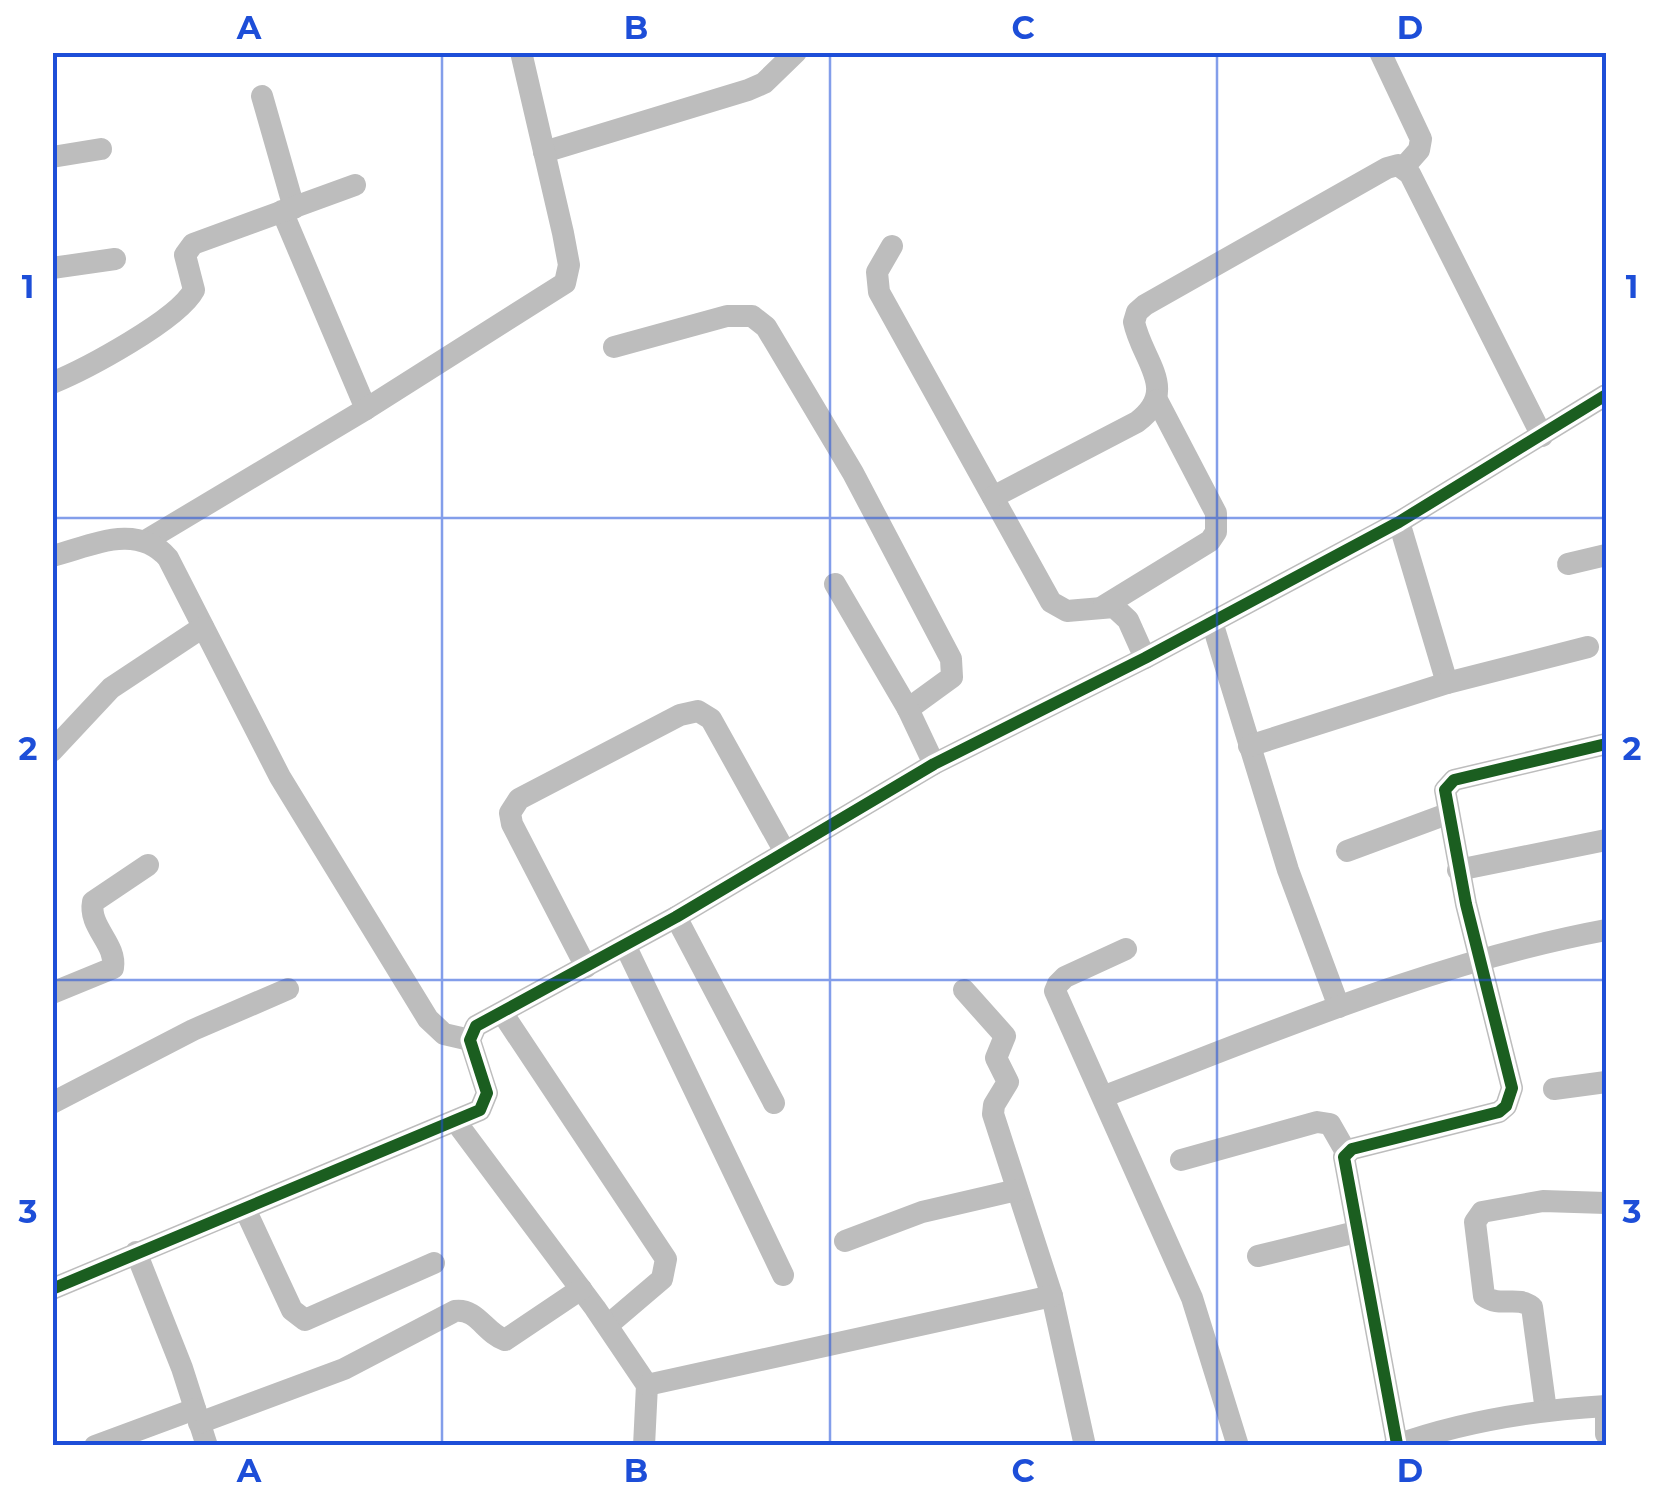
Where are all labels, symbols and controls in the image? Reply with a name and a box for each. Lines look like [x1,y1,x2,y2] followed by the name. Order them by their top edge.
[236,8,262,47] text: A
[624,8,648,47] text: B
[1011,8,1035,47] text: C
[1397,8,1423,47] text: D
[22,267,34,306] text: 1
[1626,267,1638,306] text: 1
[19,729,37,768] text: 2
[1623,729,1641,768] text: 2
[18,1192,37,1231] text: 3
[1622,1192,1641,1231] text: 3
[236,1451,262,1490] text: A
[624,1451,648,1490] text: B
[1011,1451,1035,1490] text: C
[1397,1451,1423,1490] text: D

